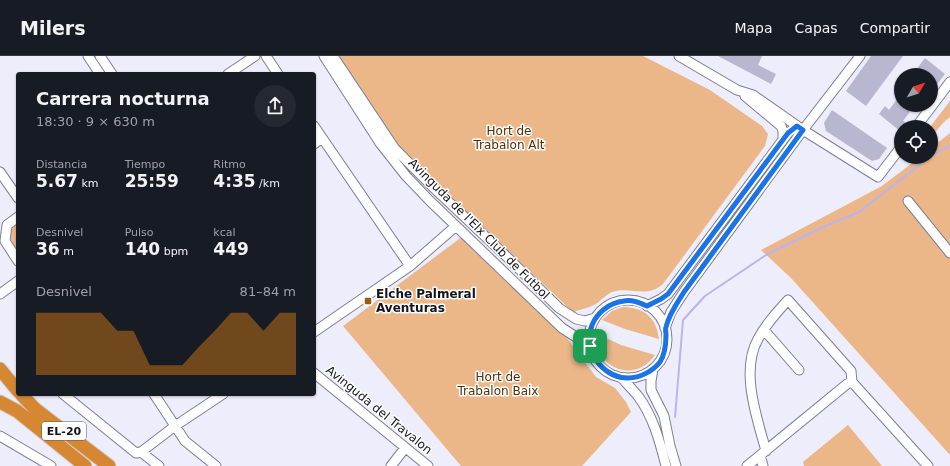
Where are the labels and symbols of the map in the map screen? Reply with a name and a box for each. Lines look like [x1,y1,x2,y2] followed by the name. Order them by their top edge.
[894,68,938,112] north arrow
[472,124,545,152] park label: Hort de Trabalon Alt
[406,156,552,302] street label: Avinguda de l'Elx Club de Futbol
[376,287,476,315] place label: Elche Palmeral Aventuras
[363,296,373,306] marker: Elche Palmeral Aventuras
[573,329,607,363] pin
[323,363,435,457] street label: Avinguda del Travalon
[457,370,538,398] park label: Hort de Trabalon Baix
[42,422,86,440] road number: EL-20

